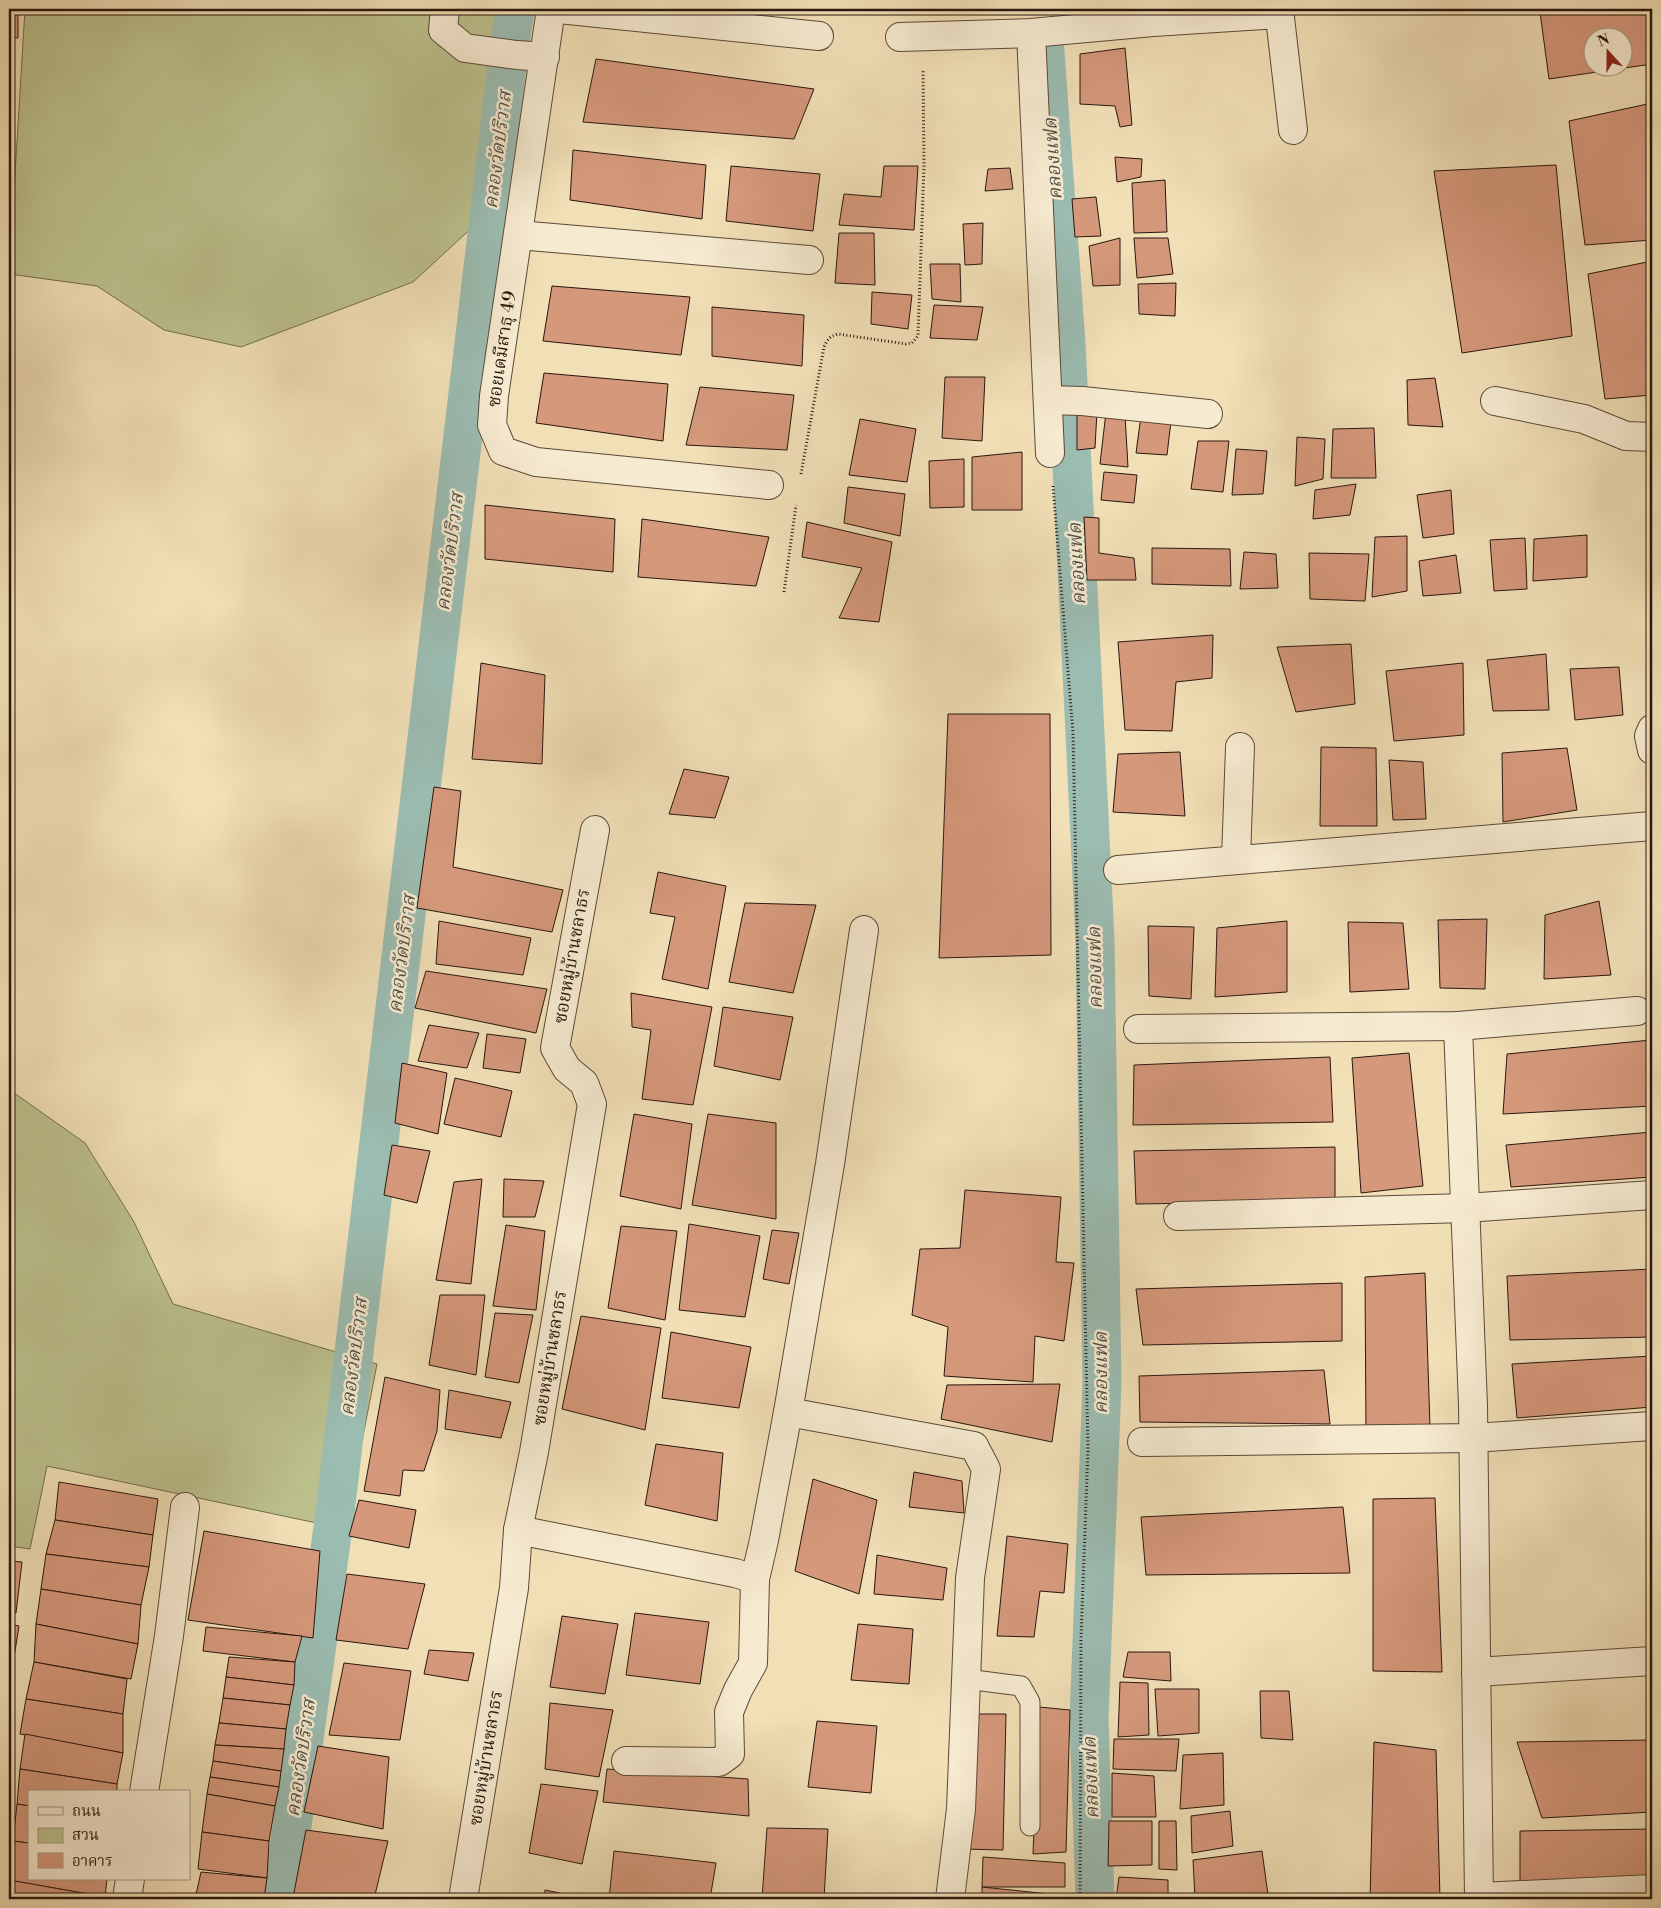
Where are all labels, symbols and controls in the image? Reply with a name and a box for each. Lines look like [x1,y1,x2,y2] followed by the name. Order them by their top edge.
[1584,28,1634,78] north arrow
[1595,30,1612,51] text: N
[479,88,517,210] water label: คลองวัดปริวาส
[1038,116,1068,201] water label: คลองแฟด
[482,289,522,409] street label: ซอยเดมีสาธุ 49
[431,490,469,612] water label: คลองวัดปริวาส
[1063,521,1091,606] water label: คลองแฟด
[549,887,595,1025] street label: ซอยหมู่บ้านชลาธร
[383,892,421,1014] water label: คลองวัดปริวาส
[1082,926,1108,1009] water label: คลองแฟด
[528,1289,572,1427] street label: ซอยหมู่บ้านชลาธร
[335,1295,373,1417] water label: คลองวัดปริวาส
[1089,1331,1113,1414] water label: คลองแฟด
[464,1689,508,1827] street label: ซอยหมู่บ้านชลาธร
[281,1695,321,1818] water label: คลองวัดปริวาส
[1078,1736,1104,1820] water label: คลองแฟด
[28,1790,190,1880] legend
[72,1802,101,1821] text: ถนน
[72,1826,99,1845] text: สวน
[72,1852,112,1871] text: อาคาร

